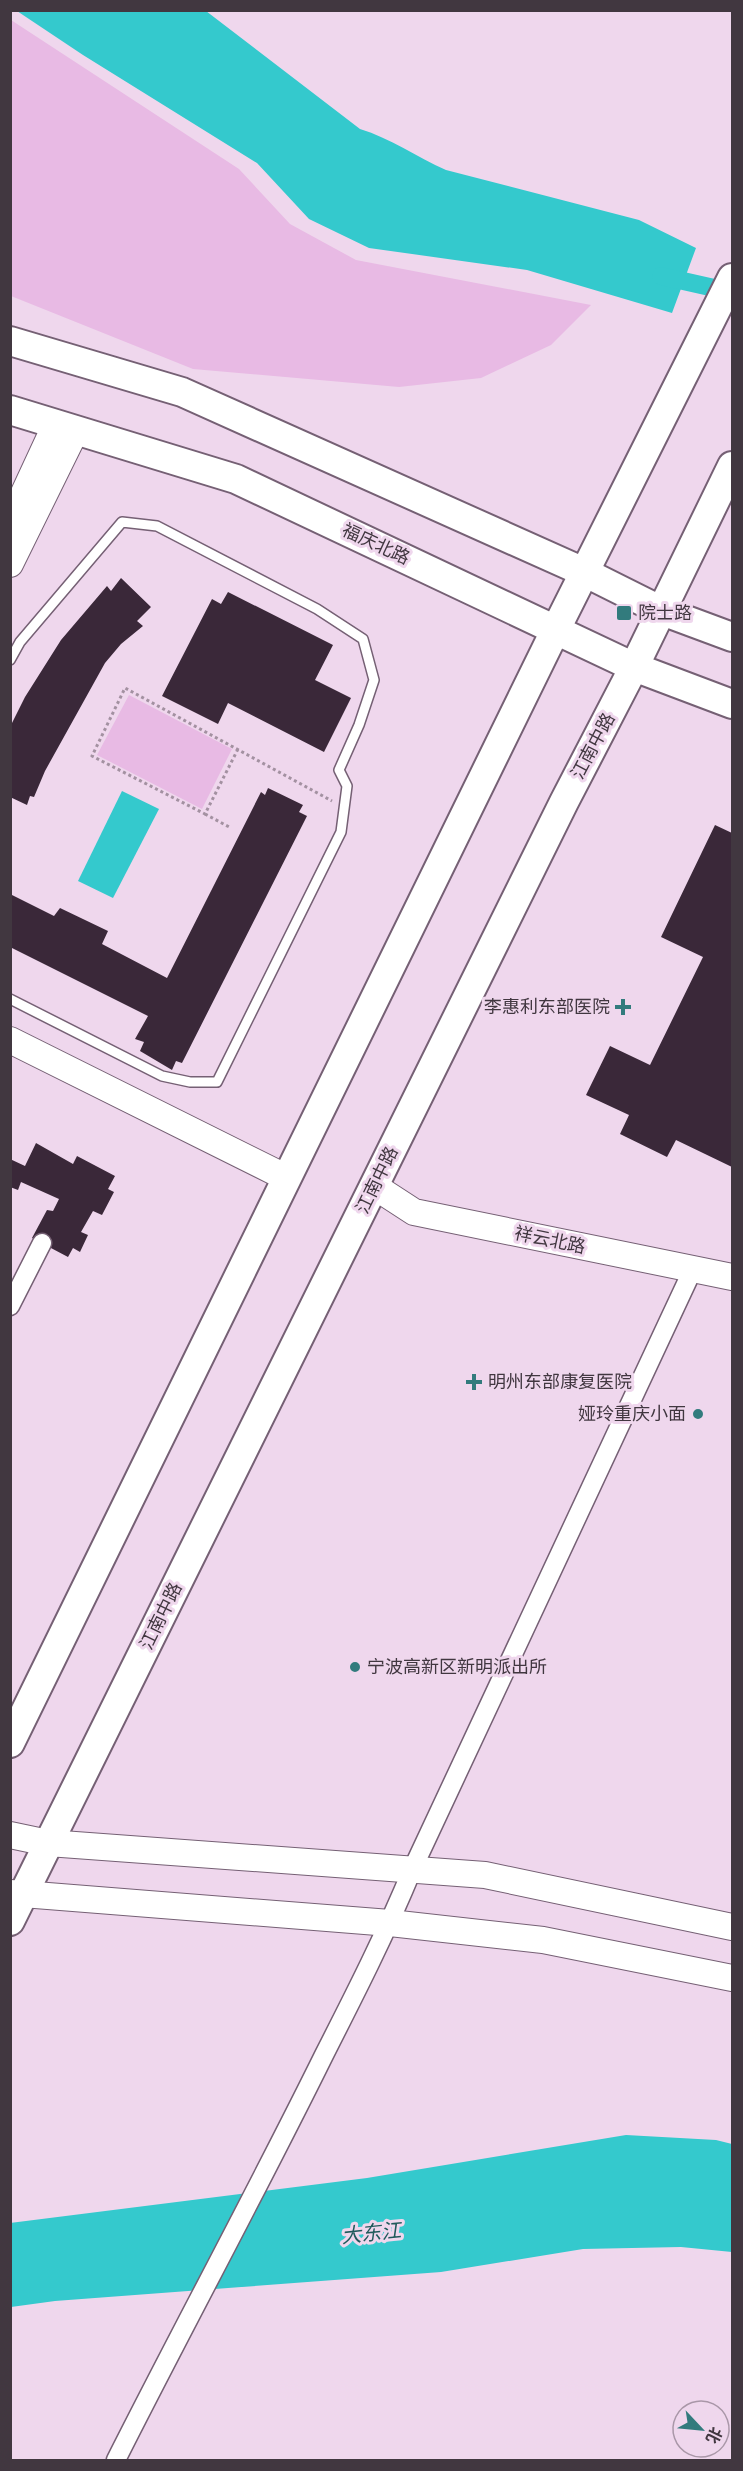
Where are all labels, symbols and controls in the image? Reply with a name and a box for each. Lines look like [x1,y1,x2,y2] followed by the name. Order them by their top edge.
[339,518,414,568] street label: 福庆北路
[638,601,692,623] place label: 院士路
[615,604,633,622] marker: 院士路
[566,709,619,782] street label: 江南中路
[484,995,610,1017] place label: 李惠利东部医院
[614,998,632,1016] marker: 李惠利东部医院
[350,1142,402,1217] street label: 江南中路
[513,1221,588,1257] street label: 祥云北路
[488,1370,632,1392] place label: 明州东部康复医院
[465,1373,483,1391] marker: 明州东部康复医院
[578,1402,686,1424] place label: 娅玲重庆小面
[691,1407,705,1421] marker: 娅玲重庆小面
[134,1578,186,1653] street label: 江南中路
[367,1655,547,1677] place label: 宁波高新区新明派出所
[348,1660,362,1674] marker: 宁波高新区新明派出所
[340,2217,404,2247] water label: 大东江
[671,2399,731,2459] north arrow
[703,2424,727,2447] text: 北

